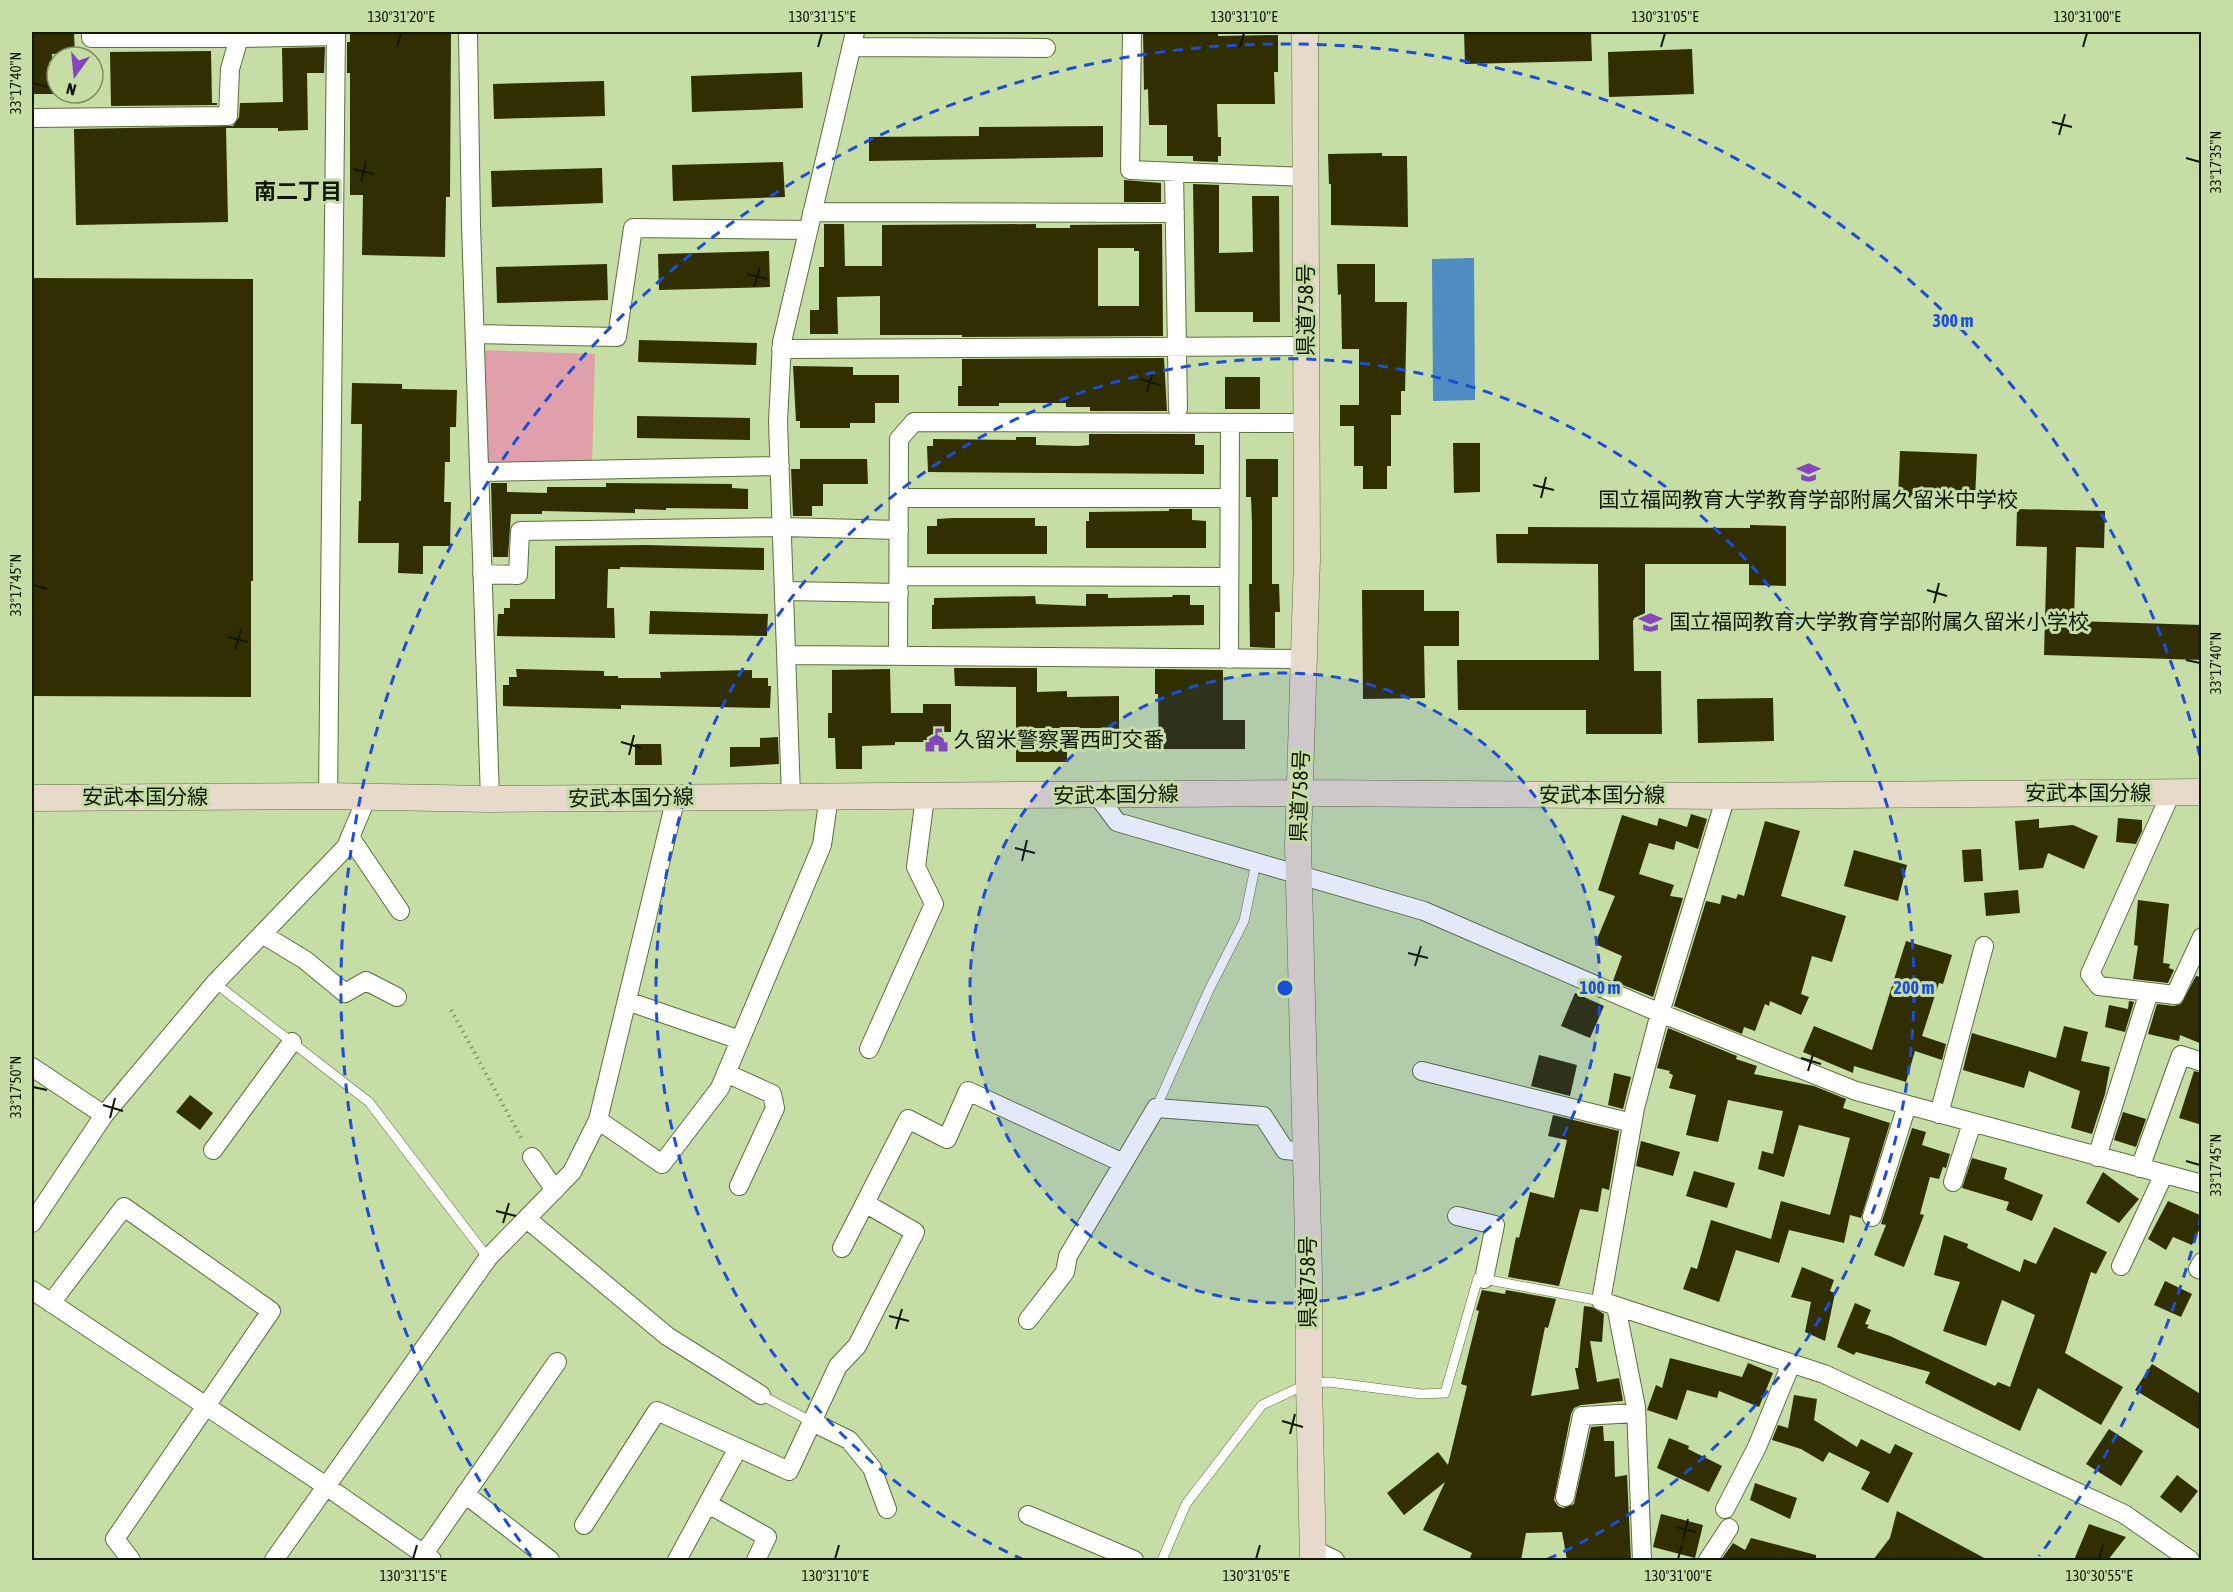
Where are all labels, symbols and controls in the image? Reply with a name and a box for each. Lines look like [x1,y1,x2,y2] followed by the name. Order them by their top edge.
[367,8,435,25] text: 130°31'20"E
[788,8,856,25] text: 130°31'15"E
[1210,8,1278,25] text: 130°31'10"E
[1631,8,1699,25] text: 130°31'05"E
[2053,8,2121,25] text: 130°31'00"E
[45,45,105,105] north arrow
[7,52,24,114] text: 33°17'40"N
[64,80,78,99] text: N
[2207,131,2224,193] text: 33°17'35"N
[254,178,342,204] district label: 南二丁目
[1293,264,1317,356] street label: 県道758号
[1933,310,1973,331] text: 300 m
[1795,459,1821,485] school or university icon: 国立福岡教育大学教育学部附属久留米中学校
[1598,487,2018,511] place label: 国立福岡教育大学教育学部附属久留米中学校
[7,554,24,616] text: 33°17'45"N
[1638,609,1664,635] school or university icon: 国立福岡教育大学教育学部附属久留米小学校
[1669,609,2089,633] place label: 国立福岡教育大学教育学部附属久留米小学校
[2207,632,2224,694] text: 33°17'40"N
[923,727,949,753] public building icon: 久留米警察署西町交番
[954,727,1164,751] place label: 久留米警察署西町交番
[1285,749,1313,843] street label: 県道758号
[2025,780,2151,804] street label: 安武本国分線
[1053,781,1179,807] street label: 安武本国分線
[1539,782,1665,806] street label: 安武本国分線
[82,784,208,808] street label: 安武本国分線
[568,784,694,810] street label: 安武本国分線
[1580,977,1620,998] text: 100 m
[1894,977,1934,998] text: 200 m
[1275,978,1295,998] centre of rings
[7,1056,24,1118] text: 33°17'50"N
[2207,1134,2224,1196] text: 33°17'45"N
[1295,1236,1319,1328] street label: 県道758号
[379,1567,447,1584] text: 130°31'15"E
[801,1567,869,1584] text: 130°31'10"E
[1222,1567,1290,1584] text: 130°31'05"E
[1644,1567,1712,1584] text: 130°31'00"E
[2065,1567,2133,1584] text: 130°30'55"E

